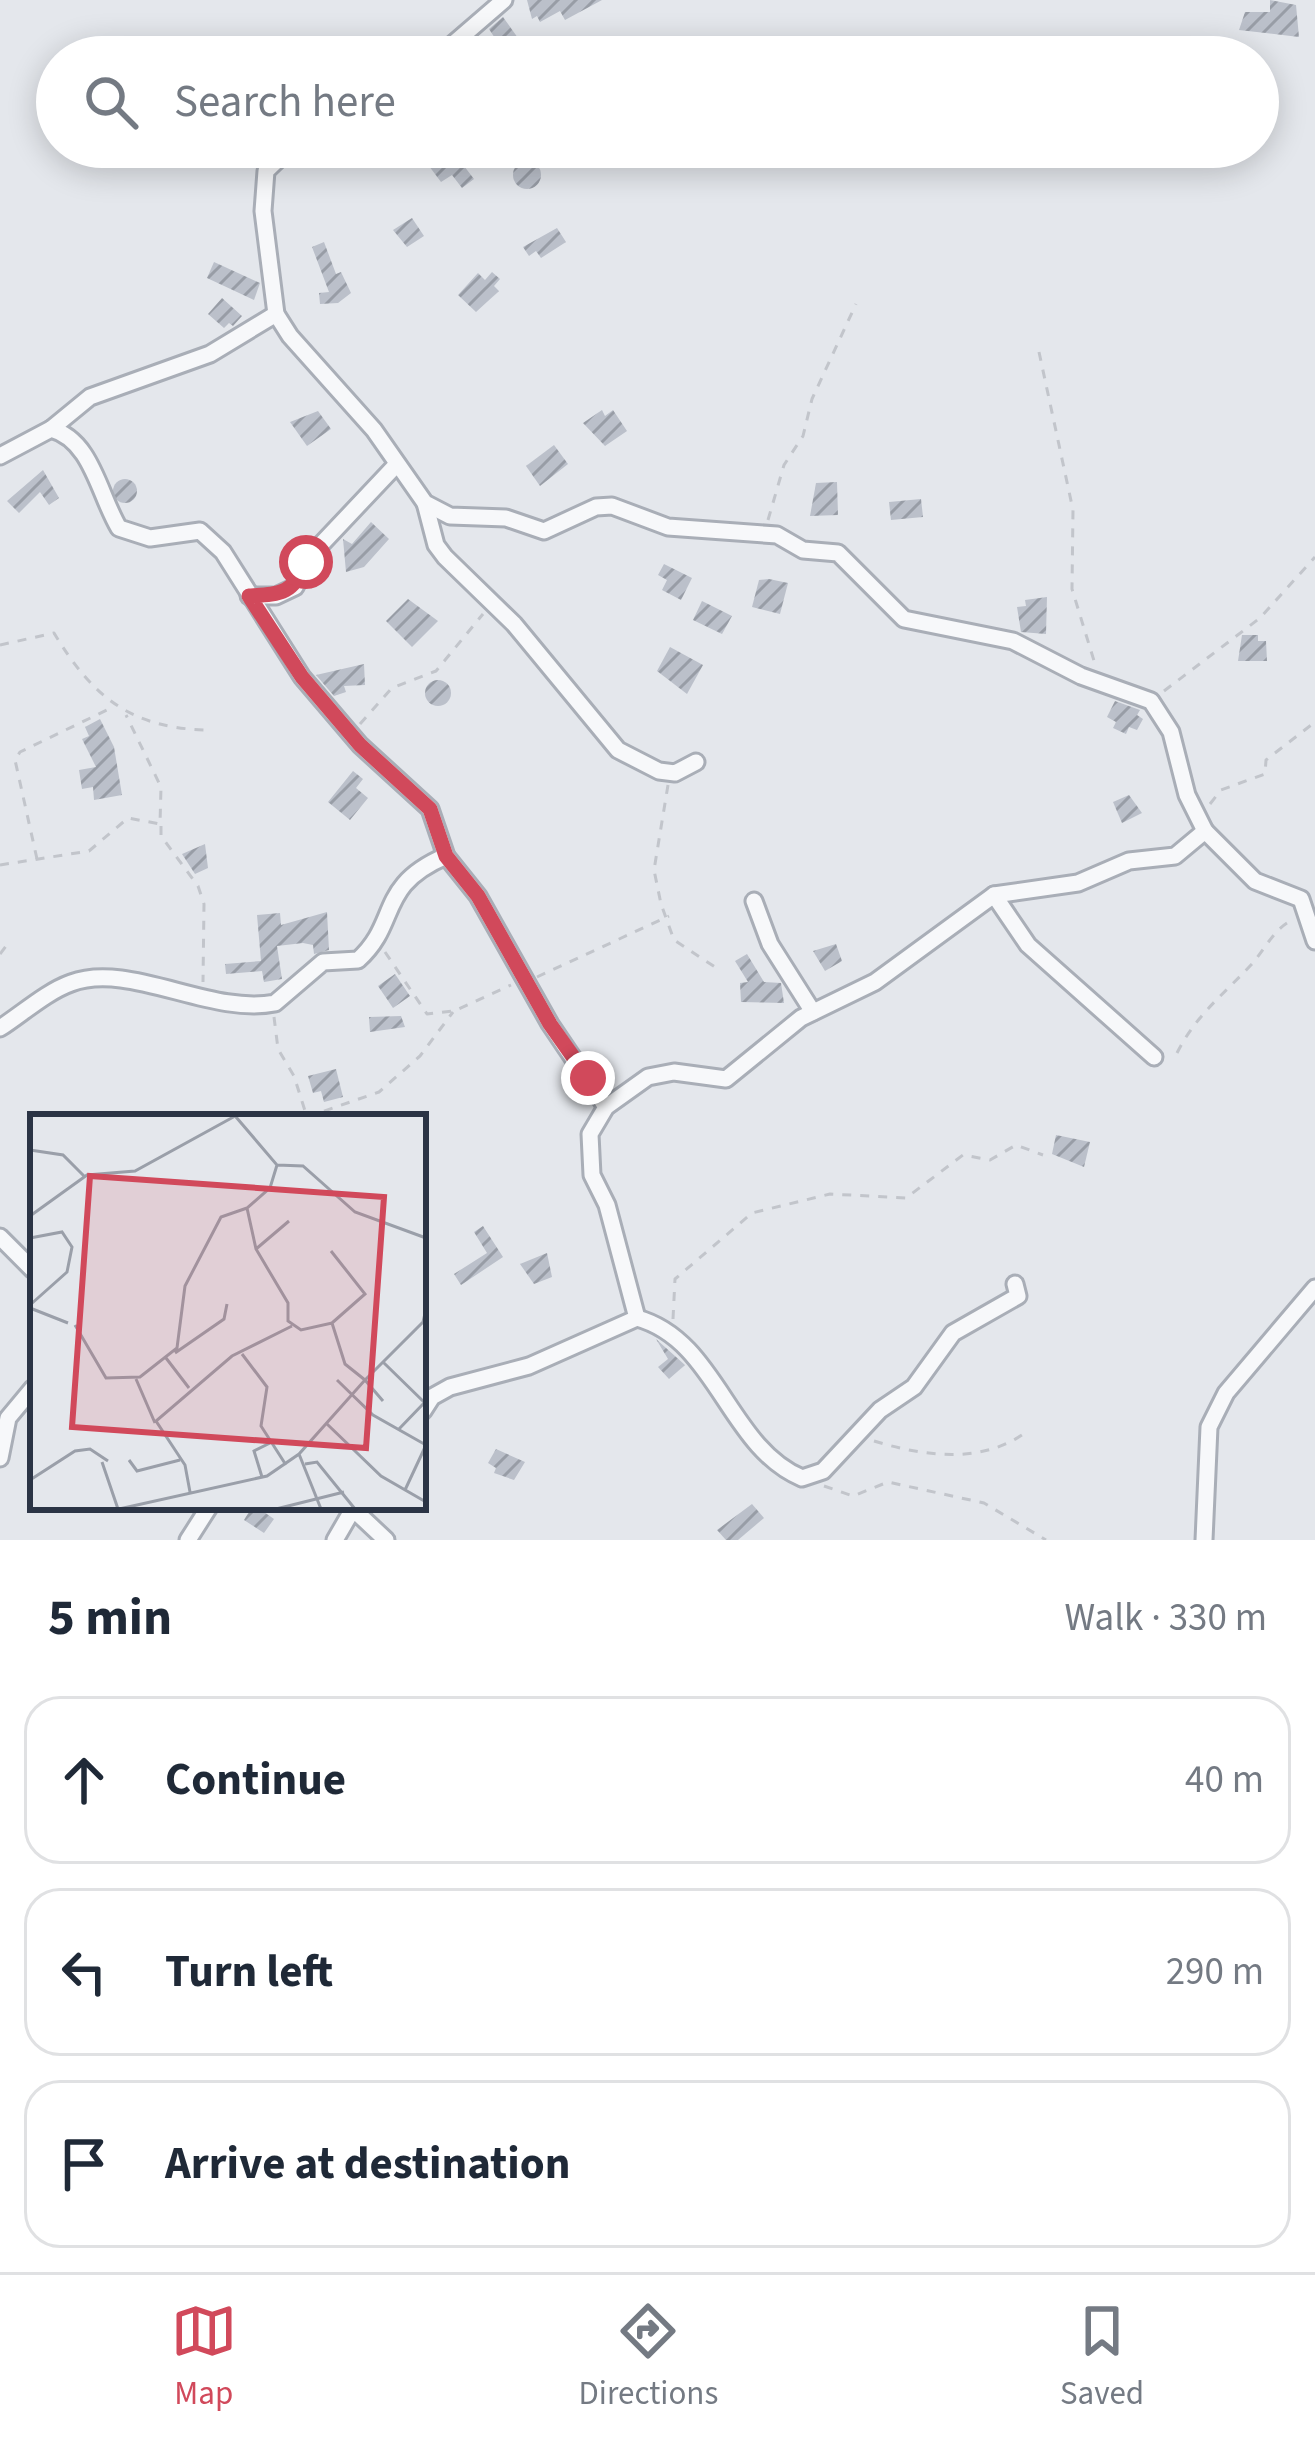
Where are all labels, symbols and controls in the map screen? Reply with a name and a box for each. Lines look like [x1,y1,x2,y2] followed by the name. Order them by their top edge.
[36,36,1279,168] search box
[78,69,144,135] icon: search
[174,70,396,134] text: Search here
[279,535,333,589] route start
[561,1051,615,1105] route end
[30,1114,426,1510] inset map
[48,1582,172,1654] text: 5 min
[1064,1590,1267,1646] text: Walk · 330 m
[51,1747,117,1813] icon: ahead
[165,1748,346,1812] text: Continue
[1185,1752,1264,1808] text: 40 m
[51,1939,117,2005] icon: left
[165,1940,333,2004] text: Turn left
[1166,1944,1264,2000] text: 290 m
[51,2131,117,2197] icon: arrive
[165,2132,570,2196] text: Arrive at destination
[171,2298,237,2417] tab: Map
[579,2298,718,2417] tab: Directions
[1060,2298,1144,2417] tab: Saved

